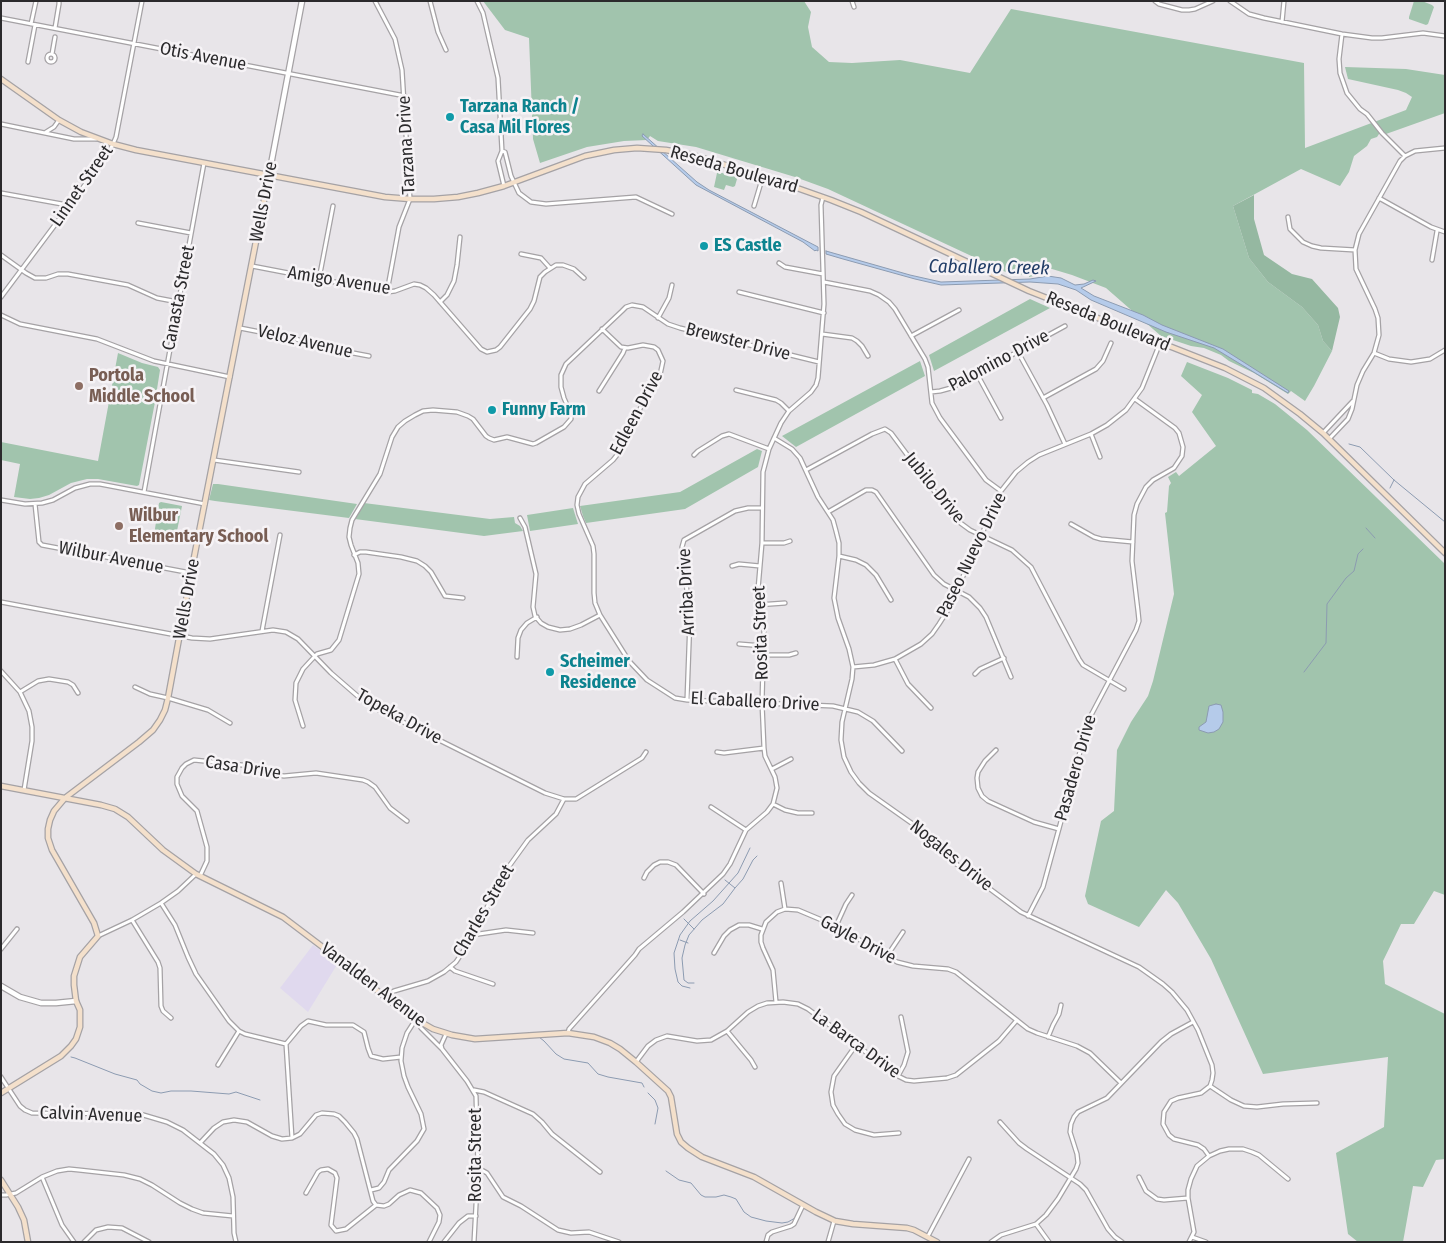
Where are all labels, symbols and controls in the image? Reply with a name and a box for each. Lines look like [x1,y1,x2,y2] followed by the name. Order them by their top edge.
[158,38,248,76] street label: Otis Avenue
[394,95,420,195] street label: Tarzana Drive
[460,96,579,138] place label: Tarzana Ranch / Casa Mil Flores
[444,111,456,123] marker: Tarzana Ranch / Casa Mil Flores
[46,141,118,231] street label: Linnet Street
[668,141,800,199] street label: Reseda Boulevard
[246,160,282,244] street label: Wells Drive
[714,235,782,257] place label: ES Castle
[698,240,710,252] marker: ES Castle
[158,244,200,352] street label: Canasta Street
[928,256,1050,280] water label: Caballero Creek
[286,262,392,300] street label: Amigo Avenue
[1043,287,1173,357] street label: Reseda Boulevard
[683,319,793,365] street label: Brewster Drive
[255,321,355,363] street label: Veloz Avenue
[945,325,1053,397] street label: Palomino Drive
[89,365,195,408] place label: Portola Middle School
[606,367,668,459] street label: Edleen Drive
[73,380,85,392] marker: Portola Middle School
[502,399,586,421] place label: Funny Farm
[486,404,498,416] marker: Funny Farm
[899,448,969,528] street label: Jubilo Drive
[932,489,1012,621] street label: Paseo Nuevo Drive
[129,505,268,548] place label: Wilbur Elementary School
[113,520,125,532] marker: Wilbur Elementary School
[57,537,165,579] street label: Wilbur Avenue
[674,548,700,636] street label: Arriba Drive
[169,557,205,641] street label: Wells Drive
[749,586,773,680] street label: Rosita Street
[560,651,636,694] place label: Scheimer Residence
[544,666,556,678] marker: Scheimer Residence
[352,685,446,749] street label: Topeka Drive
[690,688,820,716] street label: El Caballero Drive
[1051,712,1101,824] street label: Pasadero Drive
[204,751,282,785] street label: Casa Drive
[905,816,997,896] street label: Nogales Drive
[449,861,519,961] street label: Charles Street
[816,911,900,969] street label: Gayle Drive
[316,938,430,1032] street label: Vanalden Avenue
[808,1005,904,1083] street label: La Barca Drive
[39,1102,143,1128] street label: Calvin Avenue
[465,1108,487,1202] street label: Rosita Street

